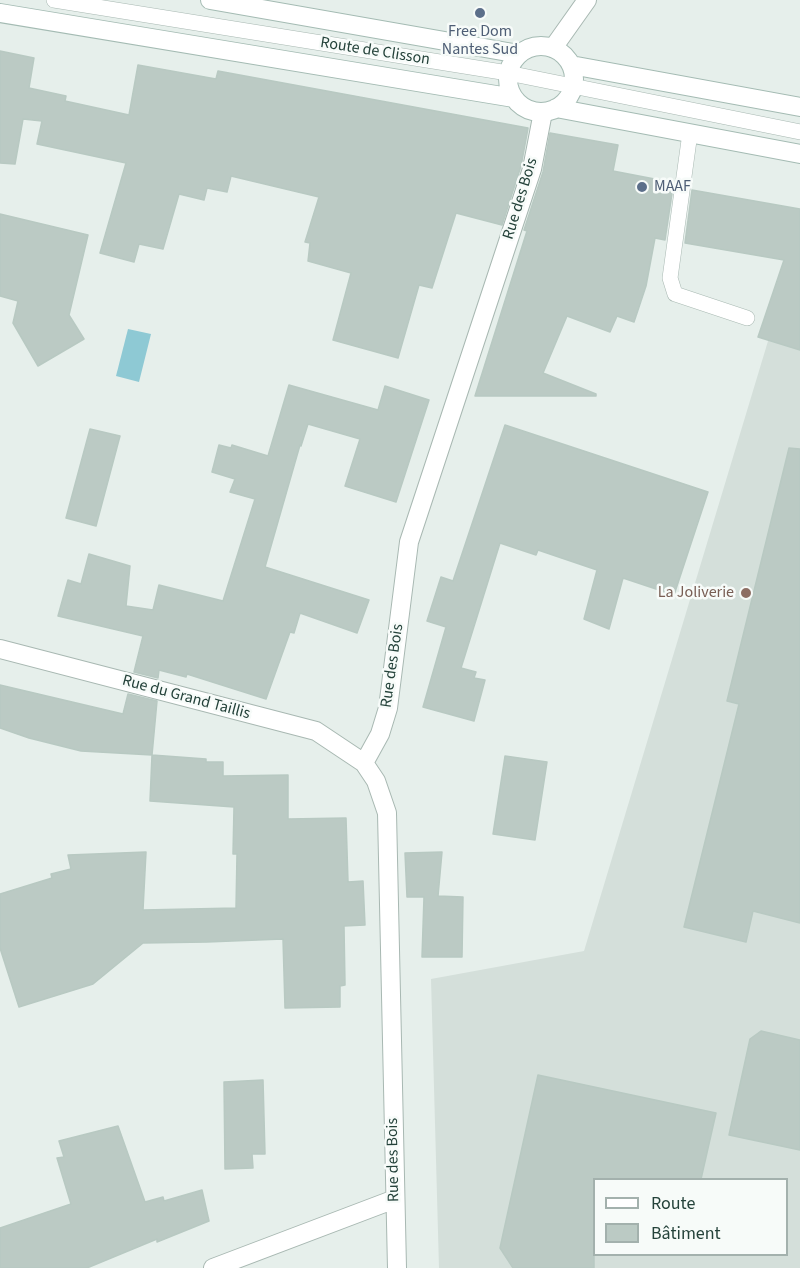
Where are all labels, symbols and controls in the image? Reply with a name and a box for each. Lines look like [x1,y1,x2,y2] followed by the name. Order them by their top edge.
[473,6,487,20] marker: Free Dom Nantes Sud
[442,22,518,60] place label: Free Dom Nantes Sud
[319,34,431,70] street label: Route de Clisson
[499,156,543,242] street label: Rue des Bois
[654,177,691,197] place label: MAAF
[635,180,649,194] marker: MAAF
[658,583,734,603] place label: La Joliverie
[739,586,753,600] marker: La Joliverie
[378,623,408,709] street label: Rue des Bois
[120,672,252,724] street label: Rue du Grand Taillis
[384,1118,404,1202] street label: Rue des Bois
[593,1178,788,1256] legend
[651,1191,695,1216] text: Route
[651,1221,721,1246] text: Bâtiment

